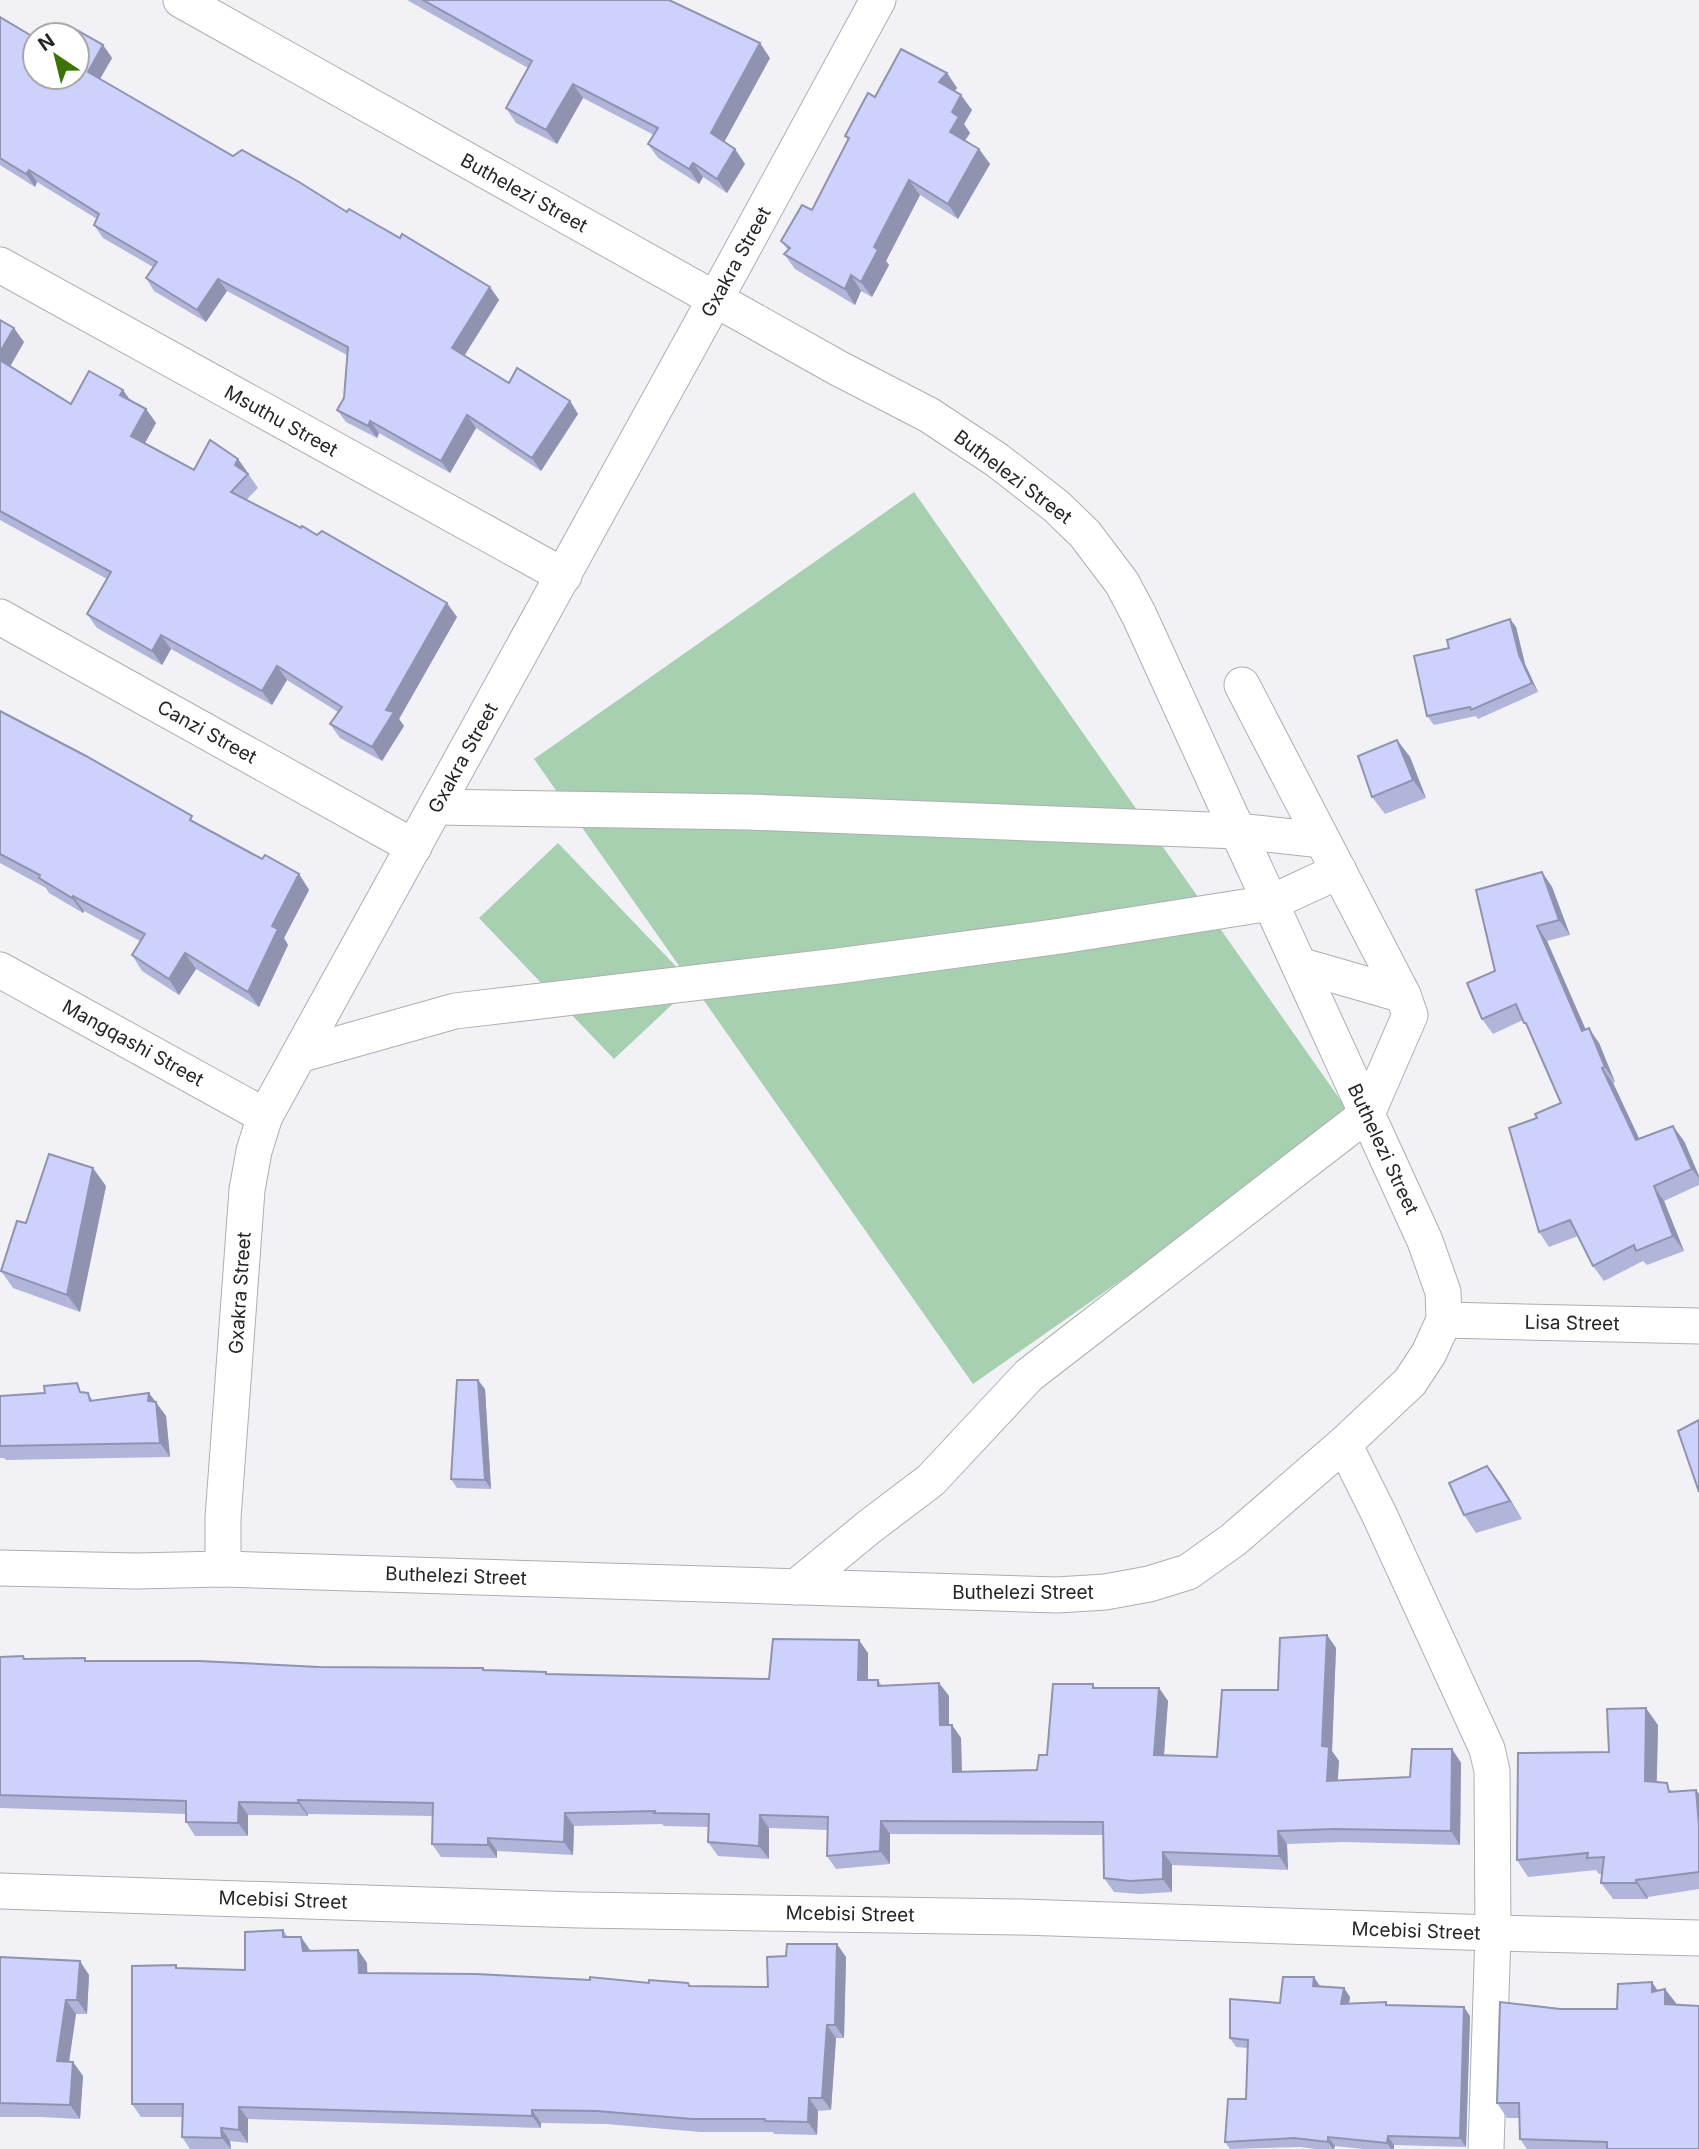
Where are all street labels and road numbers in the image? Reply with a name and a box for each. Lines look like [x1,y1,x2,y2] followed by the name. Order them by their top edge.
[456,149,592,237] street label: Buthelezi Street
[696,203,776,321] street label: Gxakra Street
[220,380,342,462] street label: Msuthu Street
[950,425,1076,529] street label: Buthelezi Street
[153,695,261,769] street label: Canzi Street
[423,699,503,817] street label: Gxakra Street
[58,995,208,1091] street label: Mangqashi Street
[1343,1080,1423,1218] street label: Buthelezi Street
[224,1231,256,1355] street label: Gxakra Street
[1524,1311,1620,1335] street label: Lisa Street
[385,1562,527,1590] street label: Buthelezi Street
[952,1581,1094,1604] street label: Buthelezi Street
[218,1886,348,1914] street label: Mcebisi Street
[785,1901,915,1927] street label: Mcebisi Street
[1351,1917,1481,1945] street label: Mcebisi Street

